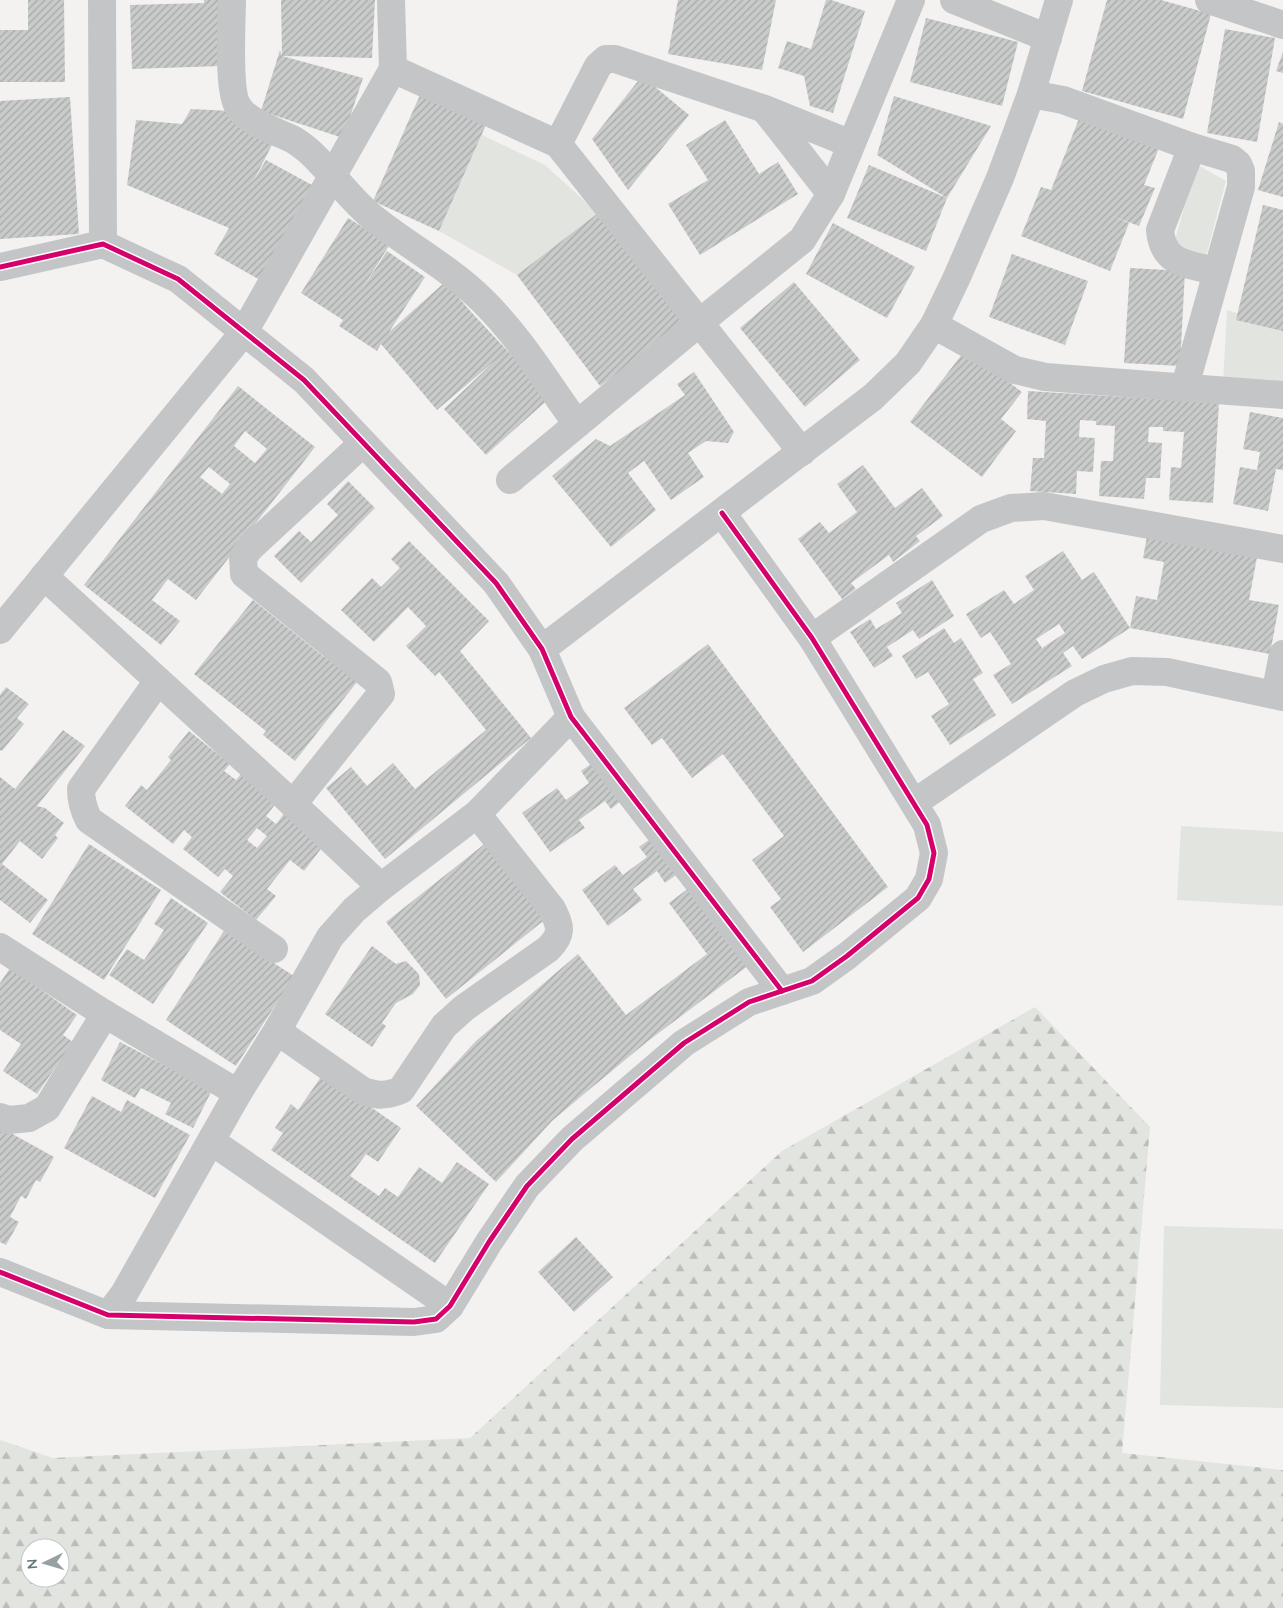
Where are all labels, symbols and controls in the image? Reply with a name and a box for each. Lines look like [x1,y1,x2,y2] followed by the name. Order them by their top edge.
[20,1538,70,1588] north arrow
[23,1558,41,1570] text: N

